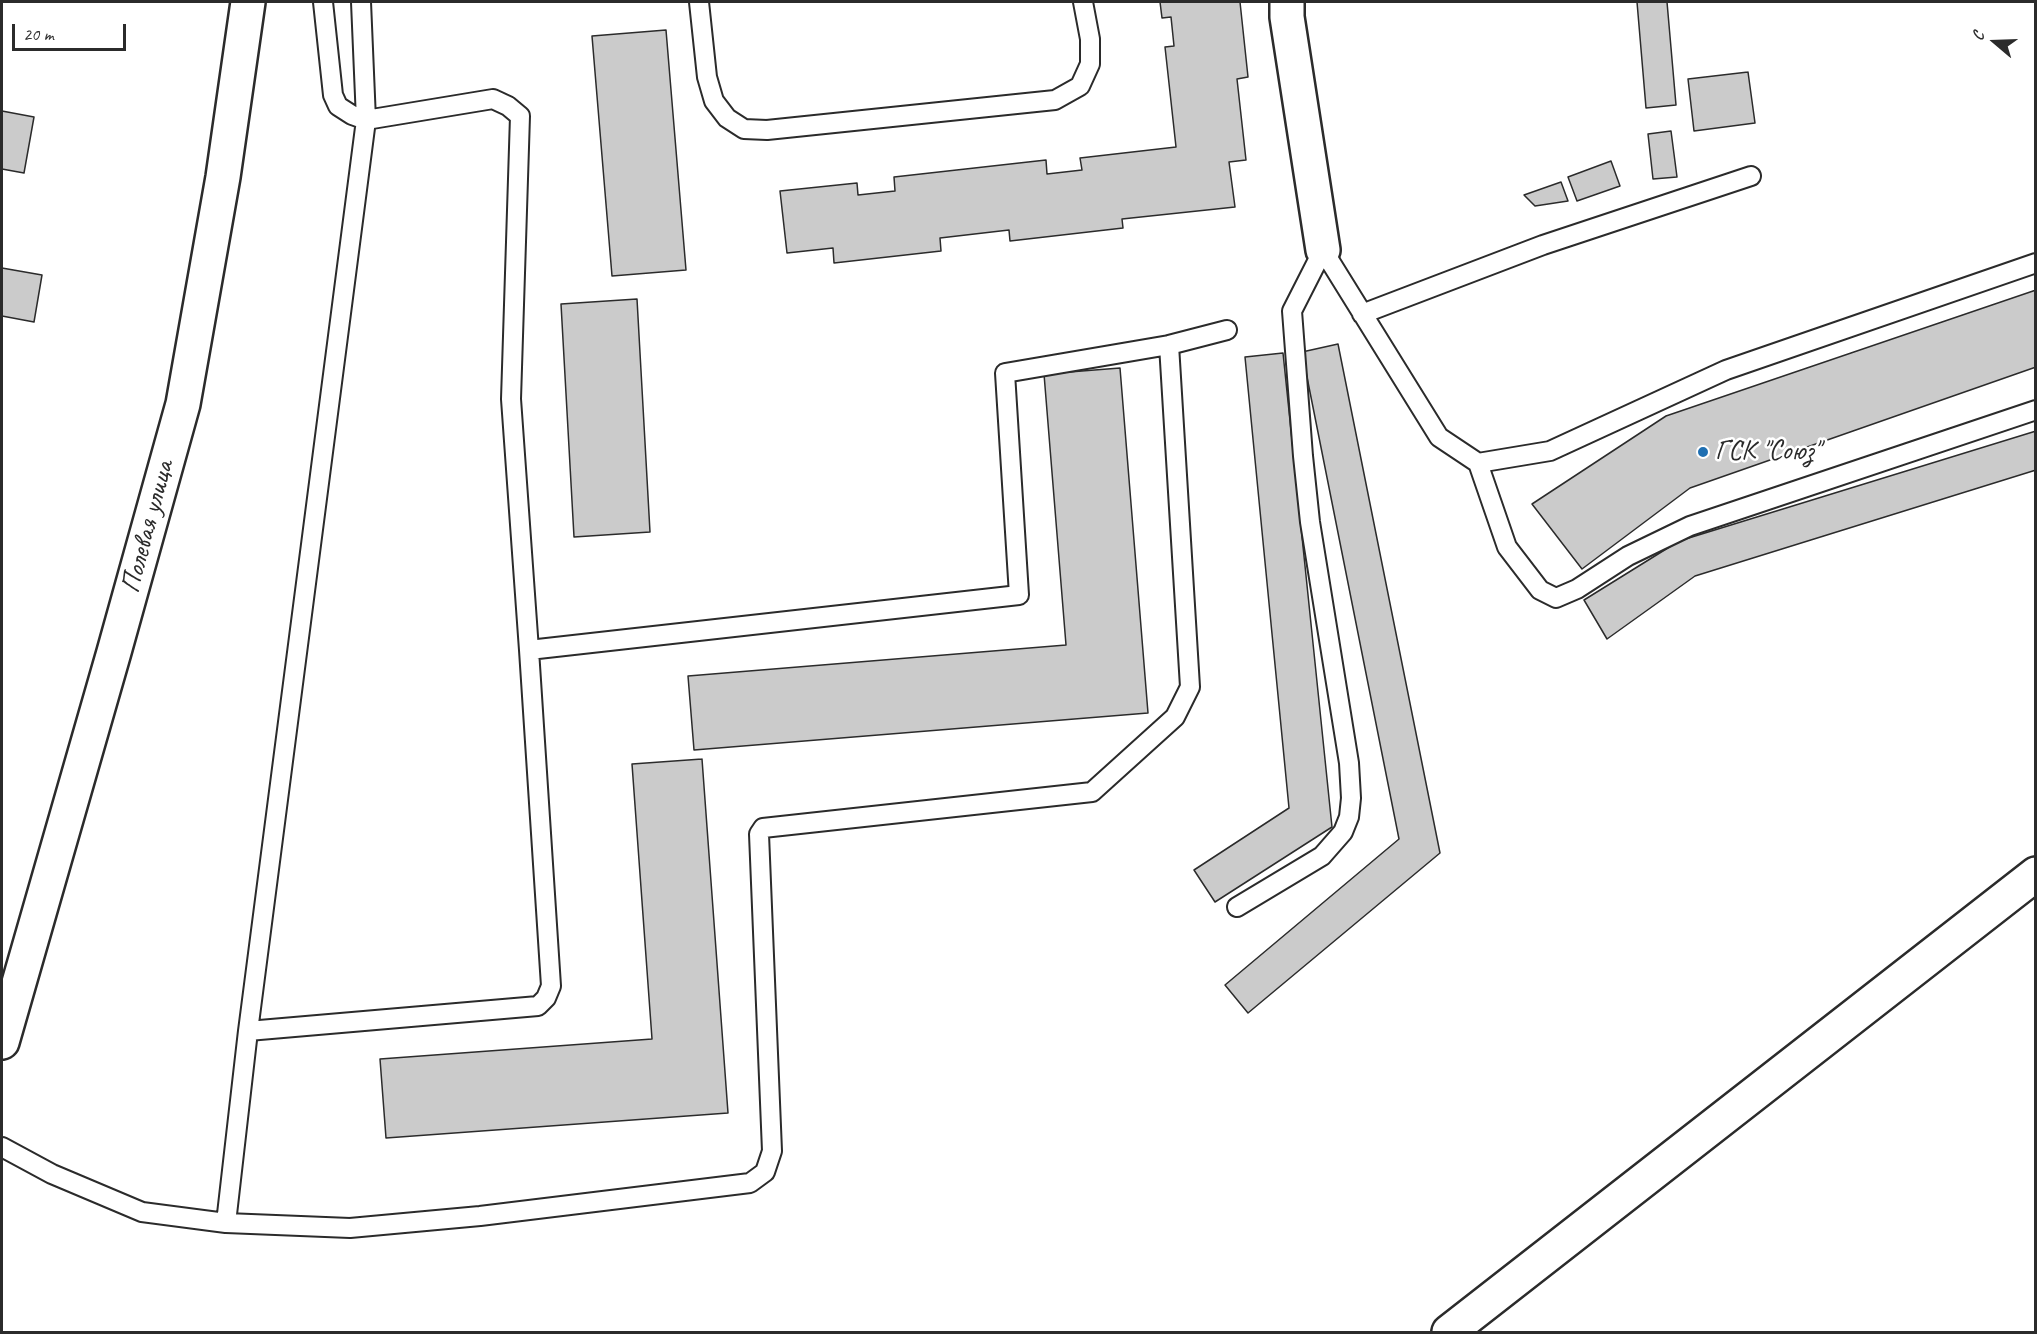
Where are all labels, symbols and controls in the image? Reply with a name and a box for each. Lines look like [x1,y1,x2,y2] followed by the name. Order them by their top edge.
[15,12,129,50] scale bar
[1965,12,2025,72] north arrow
[23,23,54,45] text: 20 m
[1967,29,1989,43] text: С
[1715,435,1820,469] place label: ГСК "Союз"
[1696,445,1710,459] marker: ГСК "Союз"
[114,457,182,597] street label: Полевая улица

